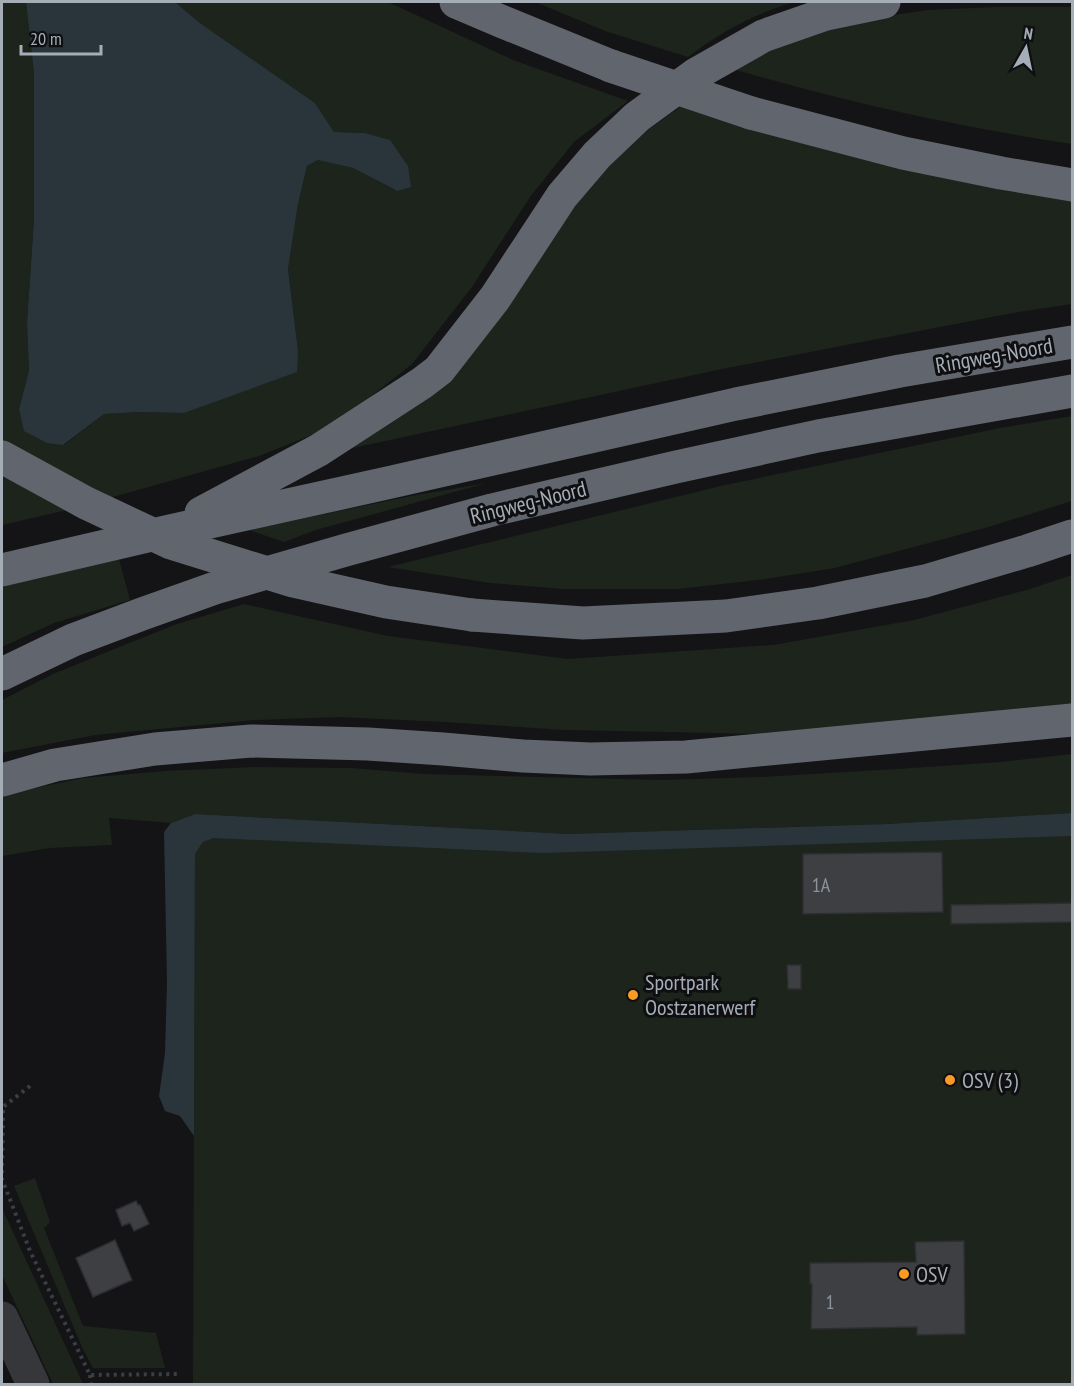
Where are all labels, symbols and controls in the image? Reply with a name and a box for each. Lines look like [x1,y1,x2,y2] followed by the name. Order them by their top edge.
[21,18,100,56] scale bar
[996,18,1056,78] north arrow
[1023,23,1034,44] text: N
[30,27,62,50] text: 20 m
[933,331,1055,379] street label: Ringweg-Noord
[467,474,589,530] street label: Ringweg-Noord
[812,872,831,898] house number: 1A
[645,968,756,1021] place label: Sportpark Oostzanerwerf
[626,988,640,1002] marker: Sportpark Oostzanerwerf
[962,1066,1019,1094] place label: OSV (3)
[943,1073,957,1087] marker: OSV (3)
[916,1260,948,1288] place label: OSV
[897,1267,911,1281] marker: OSV
[826,1289,835,1315] house number: 1

